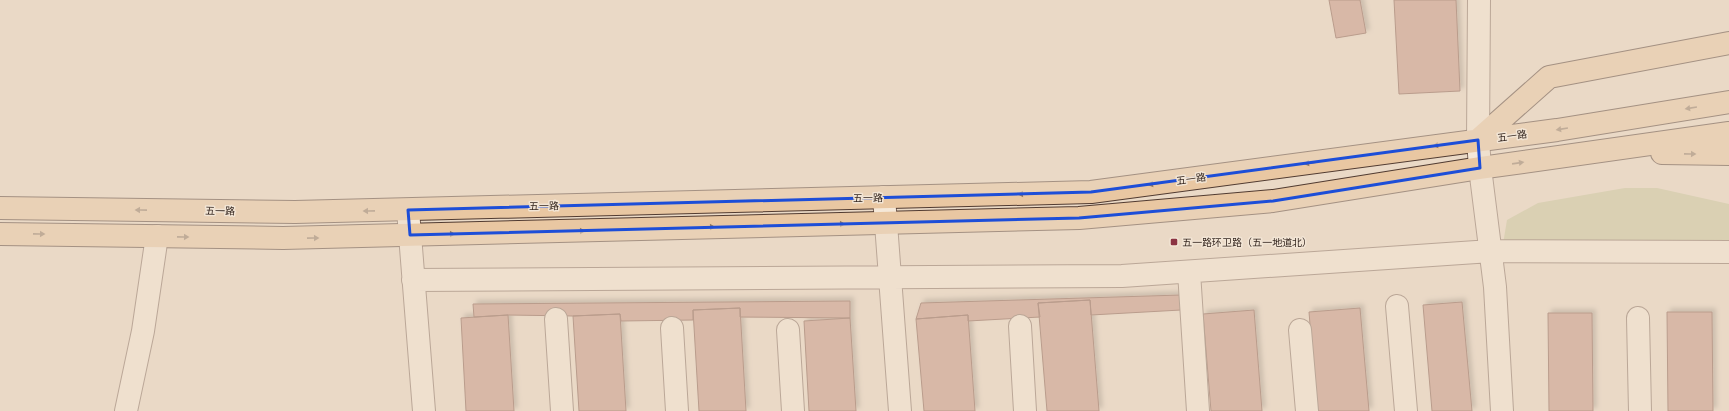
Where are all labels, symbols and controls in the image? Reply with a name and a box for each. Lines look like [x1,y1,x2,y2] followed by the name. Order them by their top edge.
[1684,105,1697,111] one-way arrow
[1556,126,1568,132] one-way arrow
[1496,127,1528,145] street label: 五一路
[1433,142,1445,149] one-way arrow
[1684,151,1697,157] one-way arrow
[1304,160,1316,166] one-way arrow
[1512,160,1524,166] one-way arrow
[1175,170,1207,188] street label: 五一路
[1148,181,1160,187] one-way arrow
[853,191,883,205] street label: 五一路
[1017,191,1030,197] one-way arrow
[529,199,559,213] street label: 五一路
[205,204,235,218] street label: 五一路
[134,207,147,213] one-way arrow
[362,208,375,214] one-way arrow
[833,221,846,227] one-way arrow
[703,224,715,231] one-way arrow
[573,228,586,234] one-way arrow
[33,231,45,238] one-way arrow
[443,231,456,237] one-way arrow
[177,234,190,240] one-way arrow
[307,235,320,241] one-way arrow
[1182,236,1312,249] place label: 五一路环卫路（五一地道北）
[1169,237,1179,247] marker: 五一路环卫路（五一地道北）

